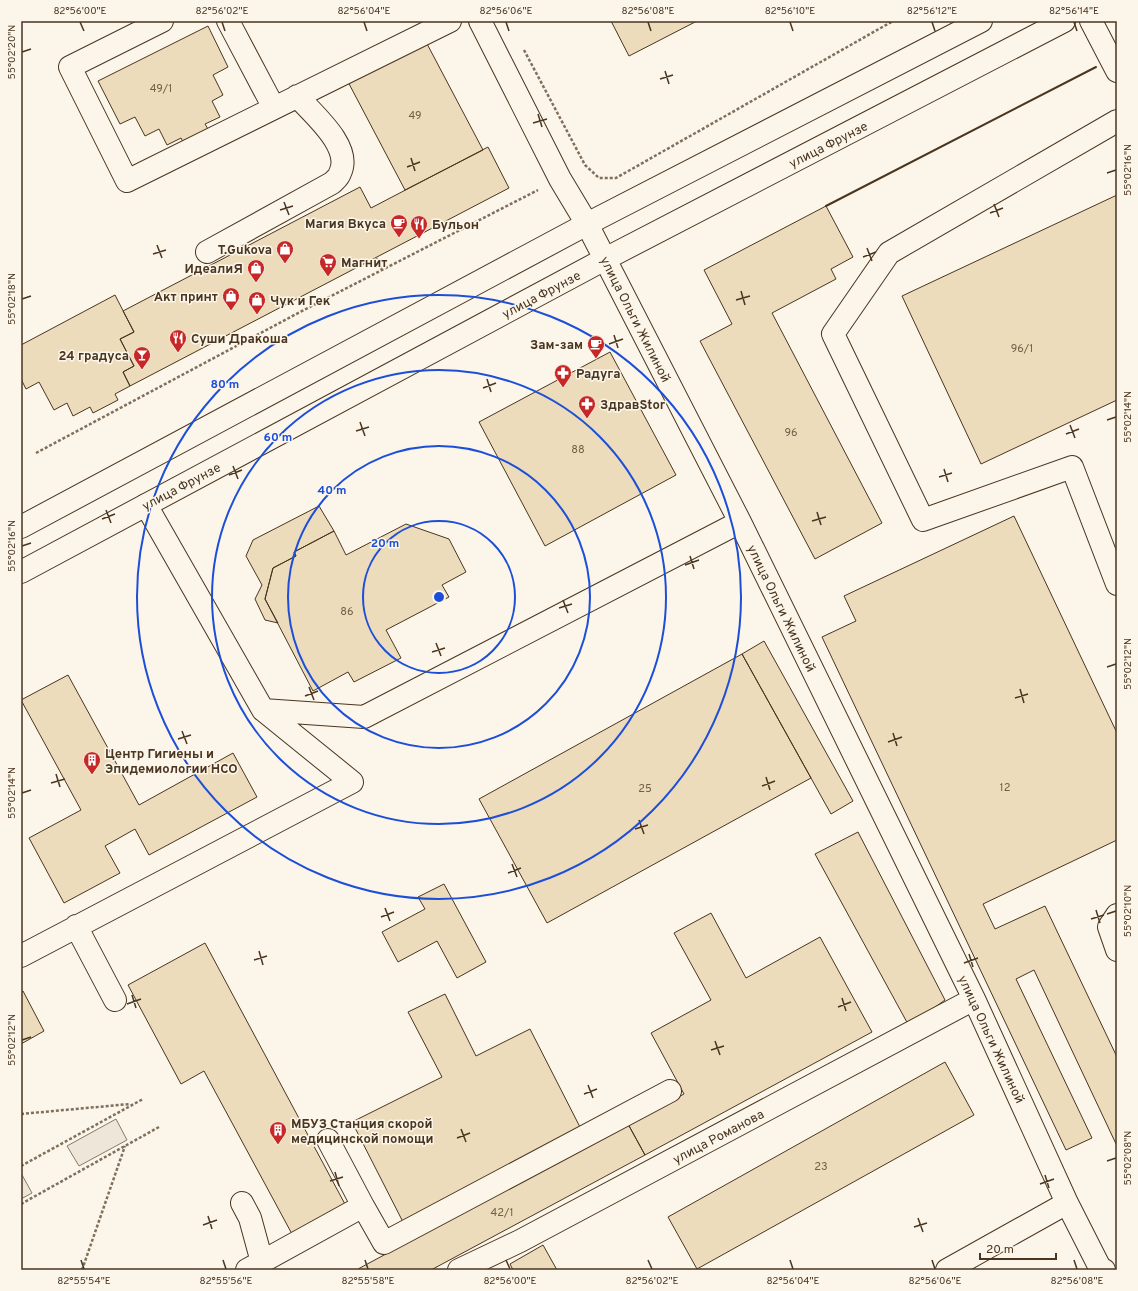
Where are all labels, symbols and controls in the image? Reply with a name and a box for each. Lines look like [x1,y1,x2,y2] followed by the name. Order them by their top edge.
[53,5,107,18] text: 82°56'00"E
[195,5,249,18] text: 82°56'02"E
[337,5,391,18] text: 82°56'04"E
[480,5,532,18] text: 82°56'06"E
[622,5,675,18] text: 82°56'08"E
[765,5,815,18] text: 82°56'10"E
[907,5,957,18] text: 82°56'12"E
[1049,5,1099,18] text: 82°56'14"E
[6,25,19,79] text: 55°02'20"N
[150,82,172,96] house number: 49/1
[408,109,422,123] house number: 49
[787,119,871,173] street label: улица Фрунзе
[1122,144,1135,196] text: 55°02'16"N
[389,213,409,238] cafe icon: Магия Вкуса
[409,214,429,239] restaurant icon: Бульон
[305,217,386,233] place label: Магия Вкуса
[432,218,479,234] place label: Бульон
[275,239,295,264] shop icon: T.Gukova
[218,243,272,259] place label: T.Gukova
[318,252,338,277] supermarket icon: Магнит
[595,254,673,386] street label: улица Ольги Жилиной
[341,256,387,272] place label: Магнит
[246,258,266,283] shop icon: ИдеалиЯ
[184,262,243,278] place label: ИдеалиЯ
[500,268,584,323] street label: улица Фрунзе
[6,273,19,325] text: 55°02'18"N
[221,286,241,311] shop icon: Акт принт
[154,290,218,306] place label: Акт принт
[247,290,267,315] shop icon: Чук и Гек
[270,294,331,310] place label: Чук и Гек
[168,328,188,353] restaurant icon: Суши Дракоша
[191,332,288,348] place label: Суши Дракоша
[586,334,606,359] cafe icon: Зам-зам
[530,338,583,354] place label: Зам-зам
[1011,342,1033,356] house number: 96/1
[132,345,152,370] bar icon: 24 градуса
[58,349,129,365] place label: 24 градуса
[553,363,573,388] pharmacy icon: Радуга
[576,367,621,383] place label: Радуга
[211,377,239,393] text: 80 m
[1122,391,1135,443] text: 55°02'14"N
[577,394,597,419] pharmacy icon: ЗдравStor
[600,398,666,414] place label: ЗдравStor
[784,426,798,440] house number: 96
[264,430,292,446] text: 60 m
[571,443,585,457] house number: 88
[140,460,224,515] street label: улица Фрунзе
[317,483,347,499] text: 40 m
[6,520,19,572] text: 55°02'16"N
[371,536,399,552] text: 20 m
[742,543,818,675] street label: улица Ольги Жилиной
[432,590,446,604] centre of rings
[340,605,354,619] house number: 86
[1122,638,1135,690] text: 55°02'12"N
[105,747,238,778] place label: Центр Гигиены и Эпидемиологии НСО
[82,750,102,775] building icon: Центр Гигиены и Эпидемиологии НСО
[6,767,19,819] text: 55°02'14"N
[1000,781,1010,795] house number: 12
[638,782,652,796] house number: 25
[1122,885,1135,937] text: 55°02'10"N
[954,973,1027,1106] street label: улица Ольги Жилиной
[6,1014,19,1066] text: 55°02'12"N
[671,1107,767,1169] street label: улица Романова
[291,1117,434,1148] place label: МБУЗ Станция скорой медицинской помощи
[268,1120,288,1145] building icon: МБУЗ Станция скорой медицинской помощи
[1122,1131,1135,1185] text: 55°02'08"N
[814,1160,828,1174] house number: 23
[490,1206,514,1220] house number: 42/1
[980,1235,1056,1261] scale bar
[986,1242,1014,1258] text: 20 m
[57,1275,111,1288] text: 82°55'54"E
[200,1275,252,1288] text: 82°55'56"E
[341,1275,395,1288] text: 82°55'58"E
[483,1275,537,1288] text: 82°56'00"E
[625,1275,679,1288] text: 82°56'02"E
[766,1275,820,1288] text: 82°56'04"E
[909,1275,961,1288] text: 82°56'06"E
[1051,1275,1104,1288] text: 82°56'08"E

